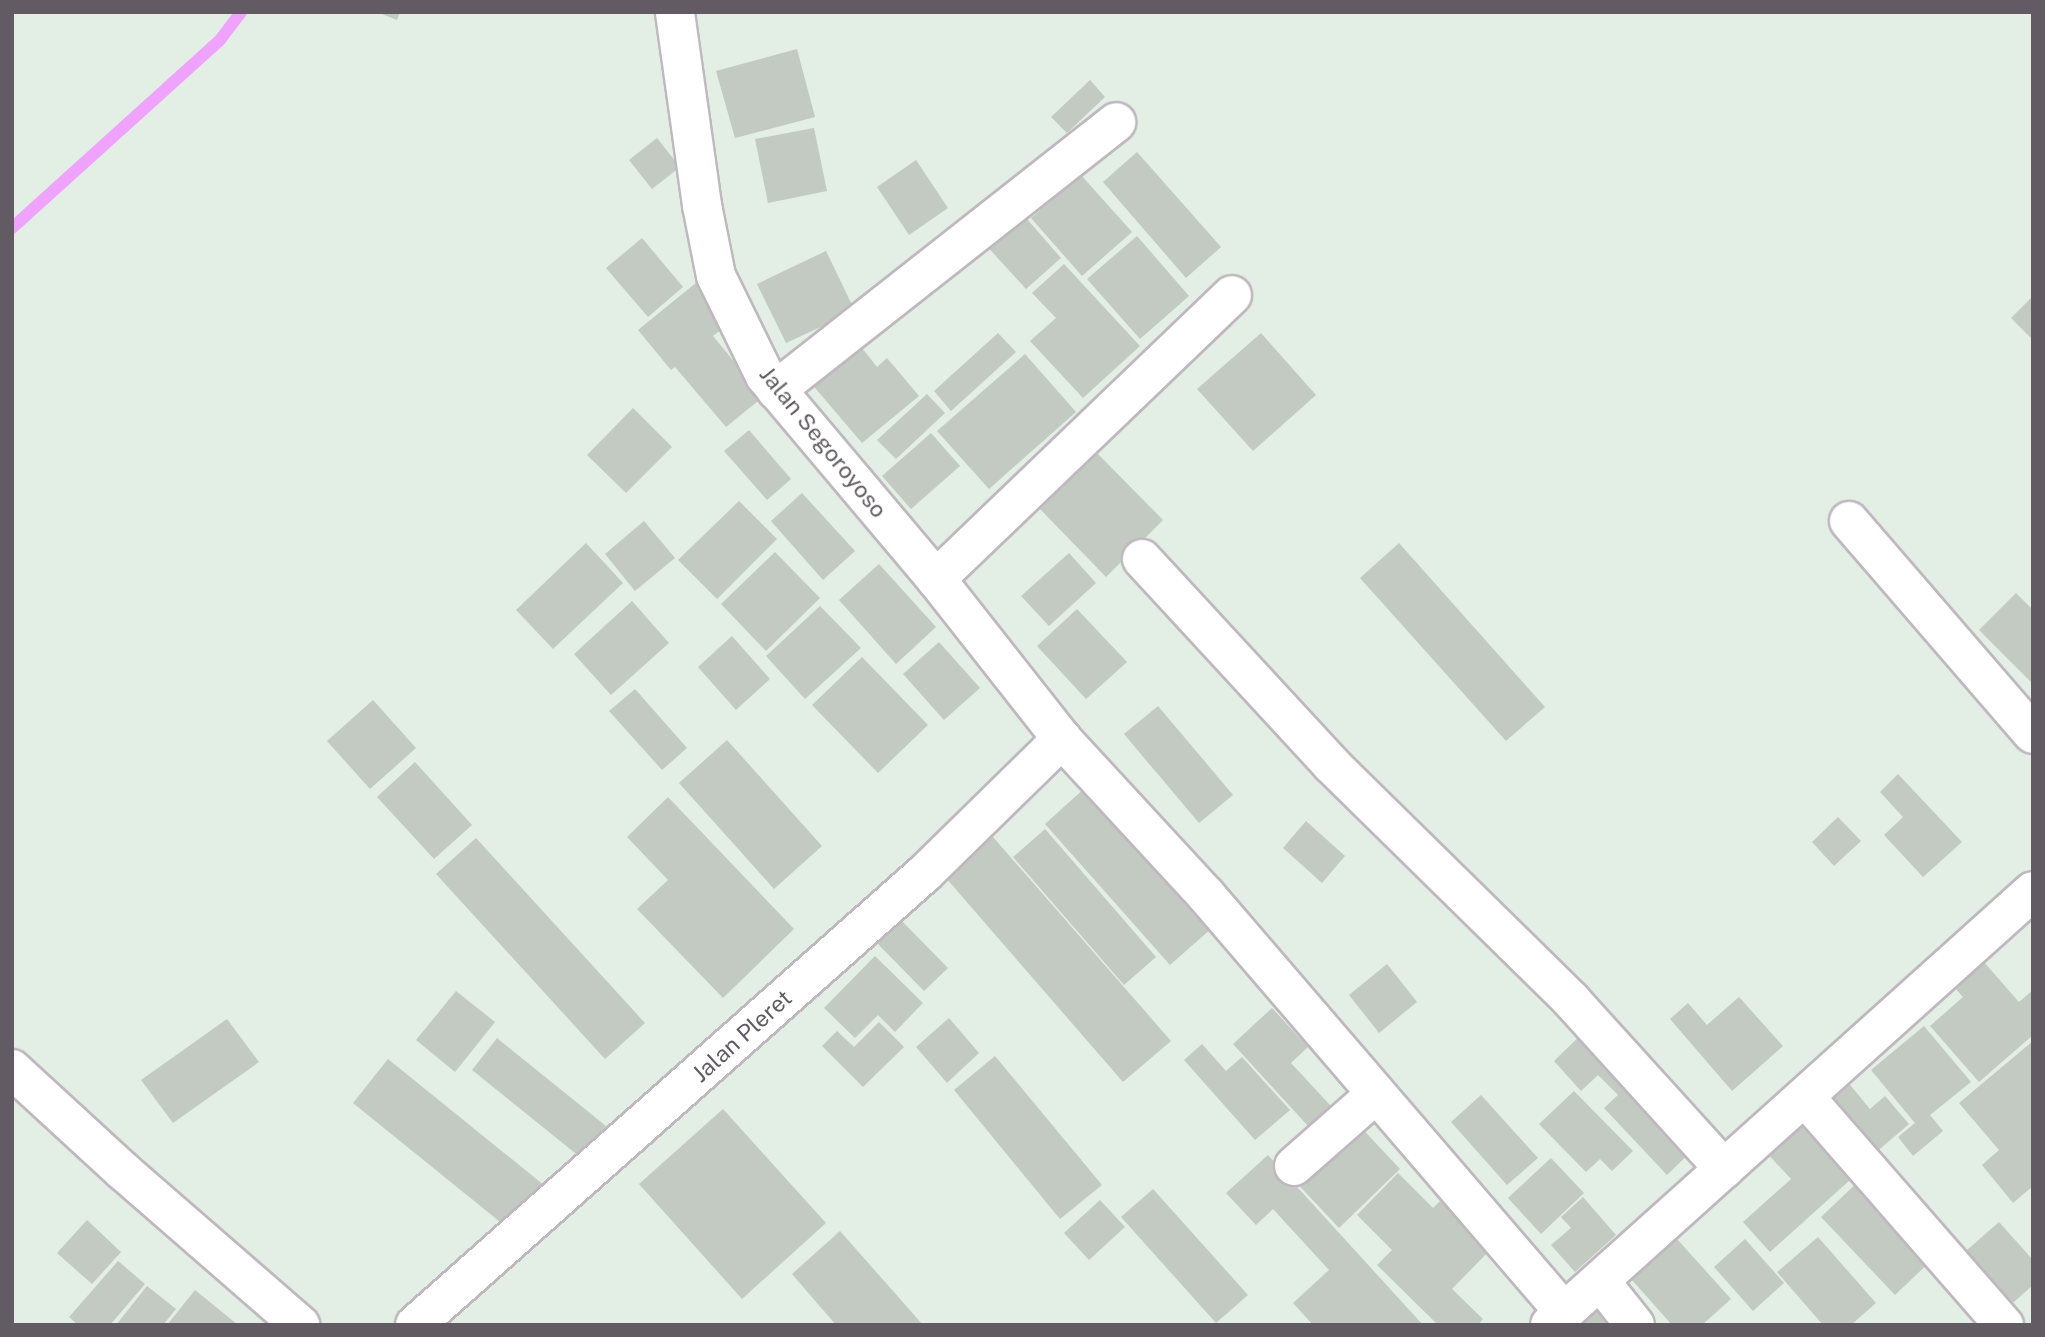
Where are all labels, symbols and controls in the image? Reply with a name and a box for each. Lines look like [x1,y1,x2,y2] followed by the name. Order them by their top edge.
[754,361,892,523] street label: Jalan Segoroyoso
[687,984,797,1088] street label: Jalan Pleret

